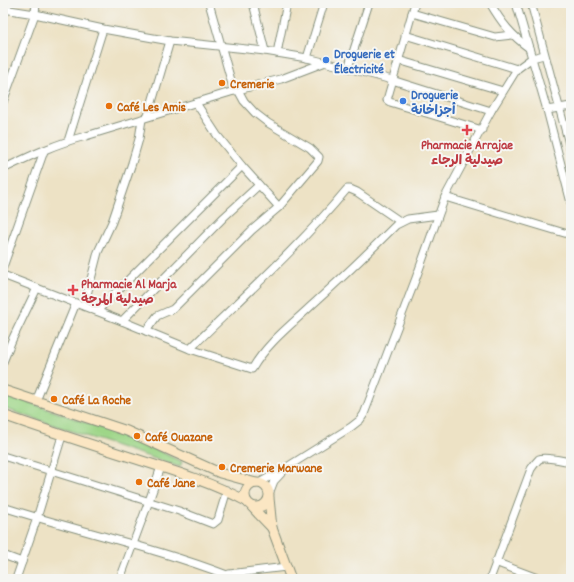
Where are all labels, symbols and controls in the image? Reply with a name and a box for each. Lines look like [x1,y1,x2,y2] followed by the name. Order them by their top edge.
[334,46,395,80] place label: Droguerie et Électricité
[321,55,331,65] marker: Droguerie et Électricité
[230,76,275,95] place label: Cremerie
[217,78,227,88] marker: Cremerie
[411,87,459,121] place label: Droguerie أجزاخانة
[398,96,408,106] marker: Droguerie أجزاخانة
[117,99,187,118] place label: Café Les Amis
[104,101,114,111] marker: Café Les Amis
[462,125,472,135] marker: Pharmacie Arrajae صيدلية الرجاء
[421,137,513,171] place label: Pharmacie Arrajae صيدلية الرجاء
[81,276,177,310] place label: Pharmacie Al Marja صيدلية المرجة
[68,285,78,295] marker: Pharmacie Al Marja صيدلية المرجة
[62,392,131,411] place label: Café La Roche
[49,394,59,404] marker: Café La Roche
[145,429,213,448] place label: Café Ouazane
[132,431,142,441] marker: Café Ouazane
[230,460,323,479] place label: Cremerie Marwane
[217,462,227,472] marker: Cremerie Marwane
[147,475,196,494] place label: Café Jane
[134,477,144,487] marker: Café Jane

